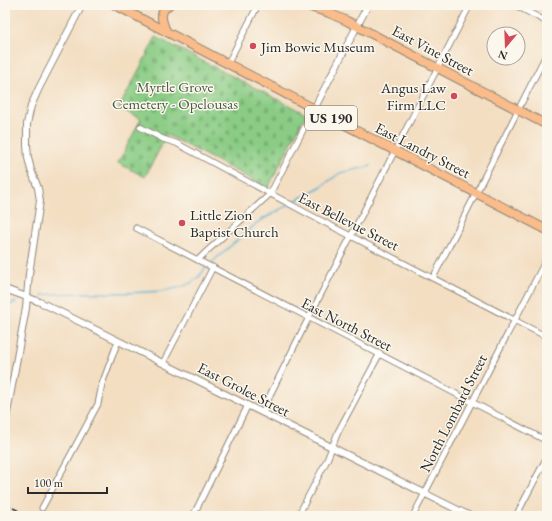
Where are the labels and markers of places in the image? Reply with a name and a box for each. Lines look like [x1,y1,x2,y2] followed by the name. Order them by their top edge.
[259,37,375,56] place label: Jim Bowie Museum
[248,41,258,51] marker: Jim Bowie Museum
[380,78,447,114] place label: Angus Law Firm LLC
[449,91,459,101] marker: Angus Law Firm LLC
[190,205,279,241] place label: Little Zion Baptist Church
[177,218,187,228] marker: Little Zion Baptist Church

